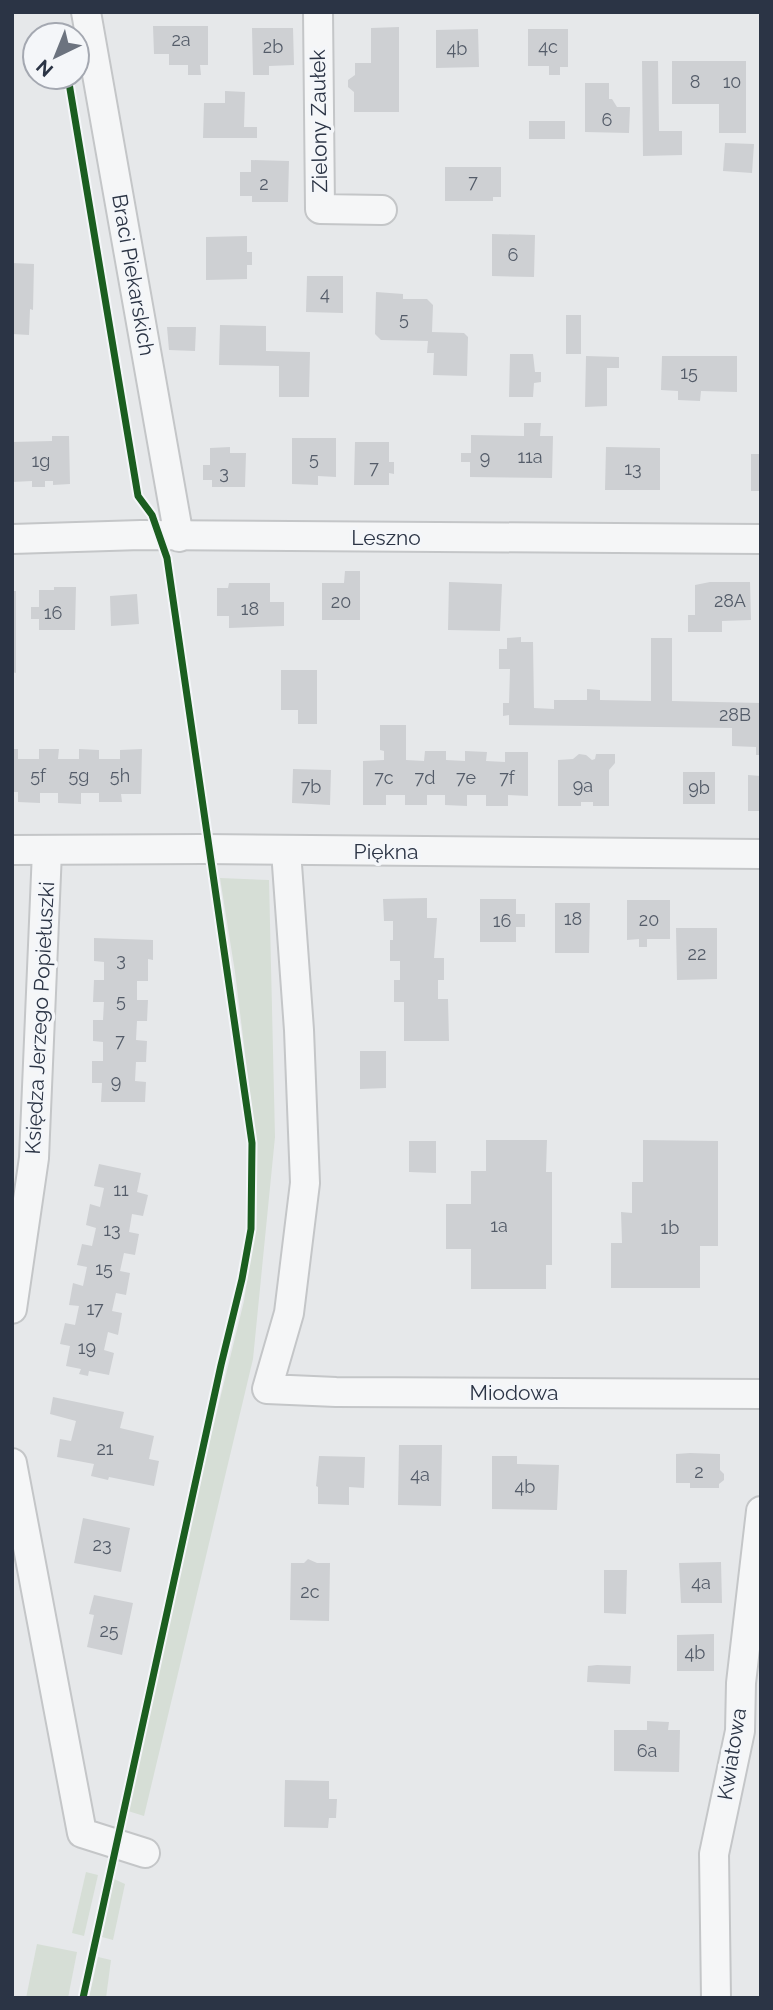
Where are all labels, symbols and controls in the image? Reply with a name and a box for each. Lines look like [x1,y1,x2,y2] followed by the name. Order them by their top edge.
[21,21,91,91] north arrow
[171,29,191,50] house number: 2a
[263,36,283,57] house number: 2b
[538,36,558,57] house number: 4c
[447,38,467,59] house number: 4b
[305,49,332,193] street label: Zielony Zaułek
[32,55,57,81] text: N
[690,71,700,92] house number: 8
[723,71,741,92] house number: 10
[602,109,613,130] house number: 6
[468,171,478,192] house number: 7
[259,173,269,194] house number: 2
[107,192,160,358] street label: Braci Piekarskich
[508,244,519,265] house number: 6
[320,283,330,304] house number: 4
[399,308,409,329] house number: 5
[680,362,698,383] house number: 15
[517,446,543,467] house number: 11a
[480,447,490,468] house number: 9
[309,448,319,469] house number: 5
[32,450,50,471] house number: 1g
[369,457,379,478] house number: 7
[624,458,642,479] house number: 13
[219,462,229,483] house number: 3
[351,525,421,550] street label: Leszno
[714,590,746,611] house number: 28A
[331,591,351,612] house number: 20
[241,598,259,619] house number: 18
[44,602,62,623] house number: 16
[719,704,751,725] house number: 28B
[30,765,47,786] house number: 5f
[69,765,89,786] house number: 5g
[110,765,130,786] house number: 5h
[374,767,394,788] house number: 7c
[415,767,435,788] house number: 7d
[456,767,477,788] house number: 7e
[499,767,516,788] house number: 7f
[573,775,593,796] house number: 9a
[301,776,321,797] house number: 7b
[688,777,710,798] house number: 9b
[354,839,418,864] street label: Piękna
[20,881,59,1155] street label: Księdza Jerzego Popiełuszki
[564,908,582,929] house number: 18
[639,909,659,930] house number: 20
[493,910,511,931] house number: 16
[688,943,706,964] house number: 22
[116,949,126,970] house number: 3
[116,990,126,1011] house number: 5
[115,1030,125,1051] house number: 7
[111,1071,121,1092] house number: 9
[113,1179,129,1200] house number: 11
[490,1215,508,1236] house number: 1a
[661,1217,679,1238] house number: 1b
[103,1219,121,1240] house number: 13
[95,1258,113,1279] house number: 15
[86,1298,104,1319] house number: 17
[78,1337,96,1358] house number: 19
[470,1380,558,1405] street label: Miodowa
[96,1438,114,1459] house number: 21
[694,1461,704,1482] house number: 2
[410,1464,430,1485] house number: 4a
[515,1476,535,1497] house number: 4b
[93,1534,112,1555] house number: 23
[691,1572,711,1593] house number: 4a
[300,1581,320,1602] house number: 2c
[99,1620,119,1641] house number: 25
[685,1642,705,1663] house number: 4b
[712,1706,751,1802] street label: Kwiatowa
[637,1740,657,1761] house number: 6a

